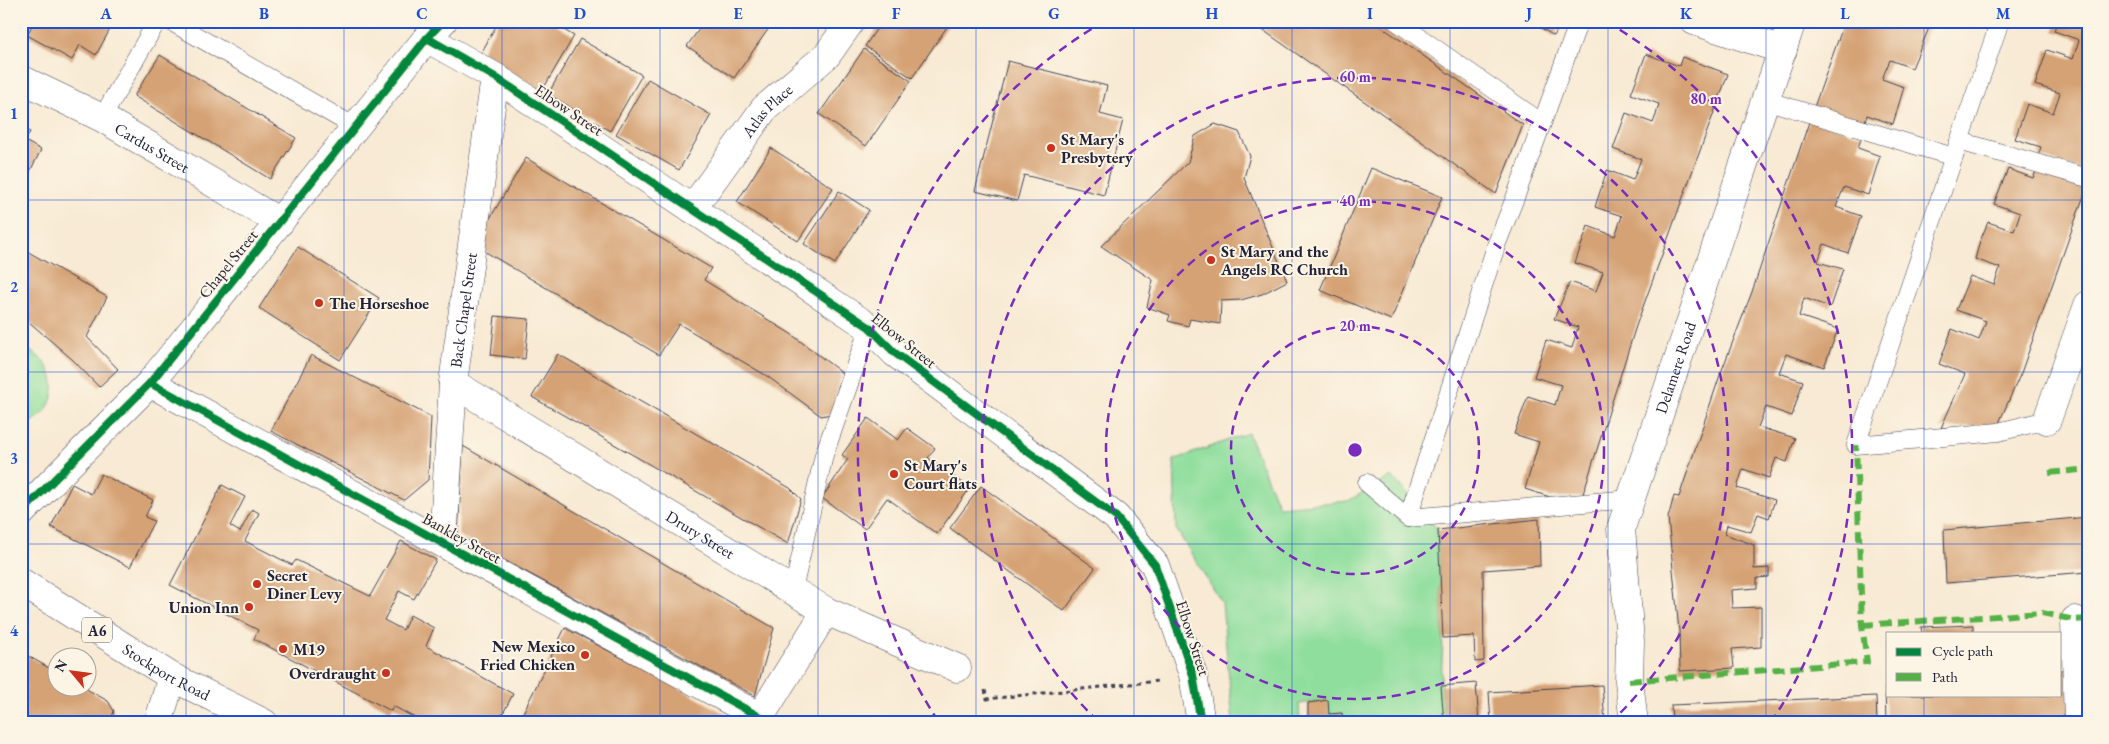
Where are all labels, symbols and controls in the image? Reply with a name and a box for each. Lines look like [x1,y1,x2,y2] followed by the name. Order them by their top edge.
[99,3,112,24] text: A
[259,3,269,24] text: B
[416,3,428,24] text: C
[574,3,586,24] text: D
[733,3,743,24] text: E
[892,3,901,24] text: F
[1048,3,1060,24] text: G
[1206,3,1219,24] text: H
[1367,3,1373,24] text: I
[1524,3,1532,24] text: J
[1680,3,1693,24] text: K
[1840,3,1850,24] text: L
[1996,3,2011,24] text: M
[1339,67,1371,86] text: 60 m
[531,79,607,141] street label: Elbow Street
[736,79,797,142] street label: Atlas Place
[1690,89,1722,108] text: 80 m
[10,103,18,124] text: 1
[111,117,193,177] street label: Cardus Street
[1061,129,1133,168] place label: St Mary's Presbytery
[1045,142,1057,154] marker: St Mary's Presbytery
[1339,191,1371,210] text: 40 m
[194,225,262,303] street label: Chapel Street
[1220,241,1348,280] place label: St Mary and the Angels RC Church
[445,251,481,369] street label: Back Chapel Street
[1205,254,1217,266] marker: St Mary and the Angels RC Church
[10,276,19,297] text: 2
[329,293,429,314] place label: The Horseshoe
[313,297,325,309] marker: The Horseshoe
[867,307,941,373] street label: Elbow Street
[1339,316,1371,335] text: 20 m
[1650,318,1701,416] street label: Delamere Road
[1346,441,1364,459] centre of rings
[10,448,18,469] text: 3
[904,455,977,494] place label: St Mary's Court flats
[888,468,900,480] marker: St Mary's Court flats
[662,505,739,563] street label: Drury Street
[419,508,505,568] street label: Bankley Street
[267,565,342,604] place label: Secret Diner Levy
[251,578,263,590] marker: Secret Diner Levy
[169,597,239,618] place label: Union Inn
[1171,598,1215,678] street label: Elbow Street
[243,601,255,613] marker: Union Inn
[82,618,112,642] road number: A6
[10,620,19,641] text: 4
[1886,632,2062,696] legend
[480,636,575,675] place label: New Mexico Fried Chicken
[119,638,215,705] street label: Stockport Road
[293,639,325,660] place label: M19
[1932,641,1994,660] text: Cycle path
[277,643,289,655] marker: M19
[48,646,98,696] north arrow
[579,649,591,661] marker: New Mexico Fried Chicken
[50,656,72,675] text: N
[289,663,376,684] place label: Overdraught
[380,667,392,679] marker: Overdraught
[1932,667,1958,686] text: Path

